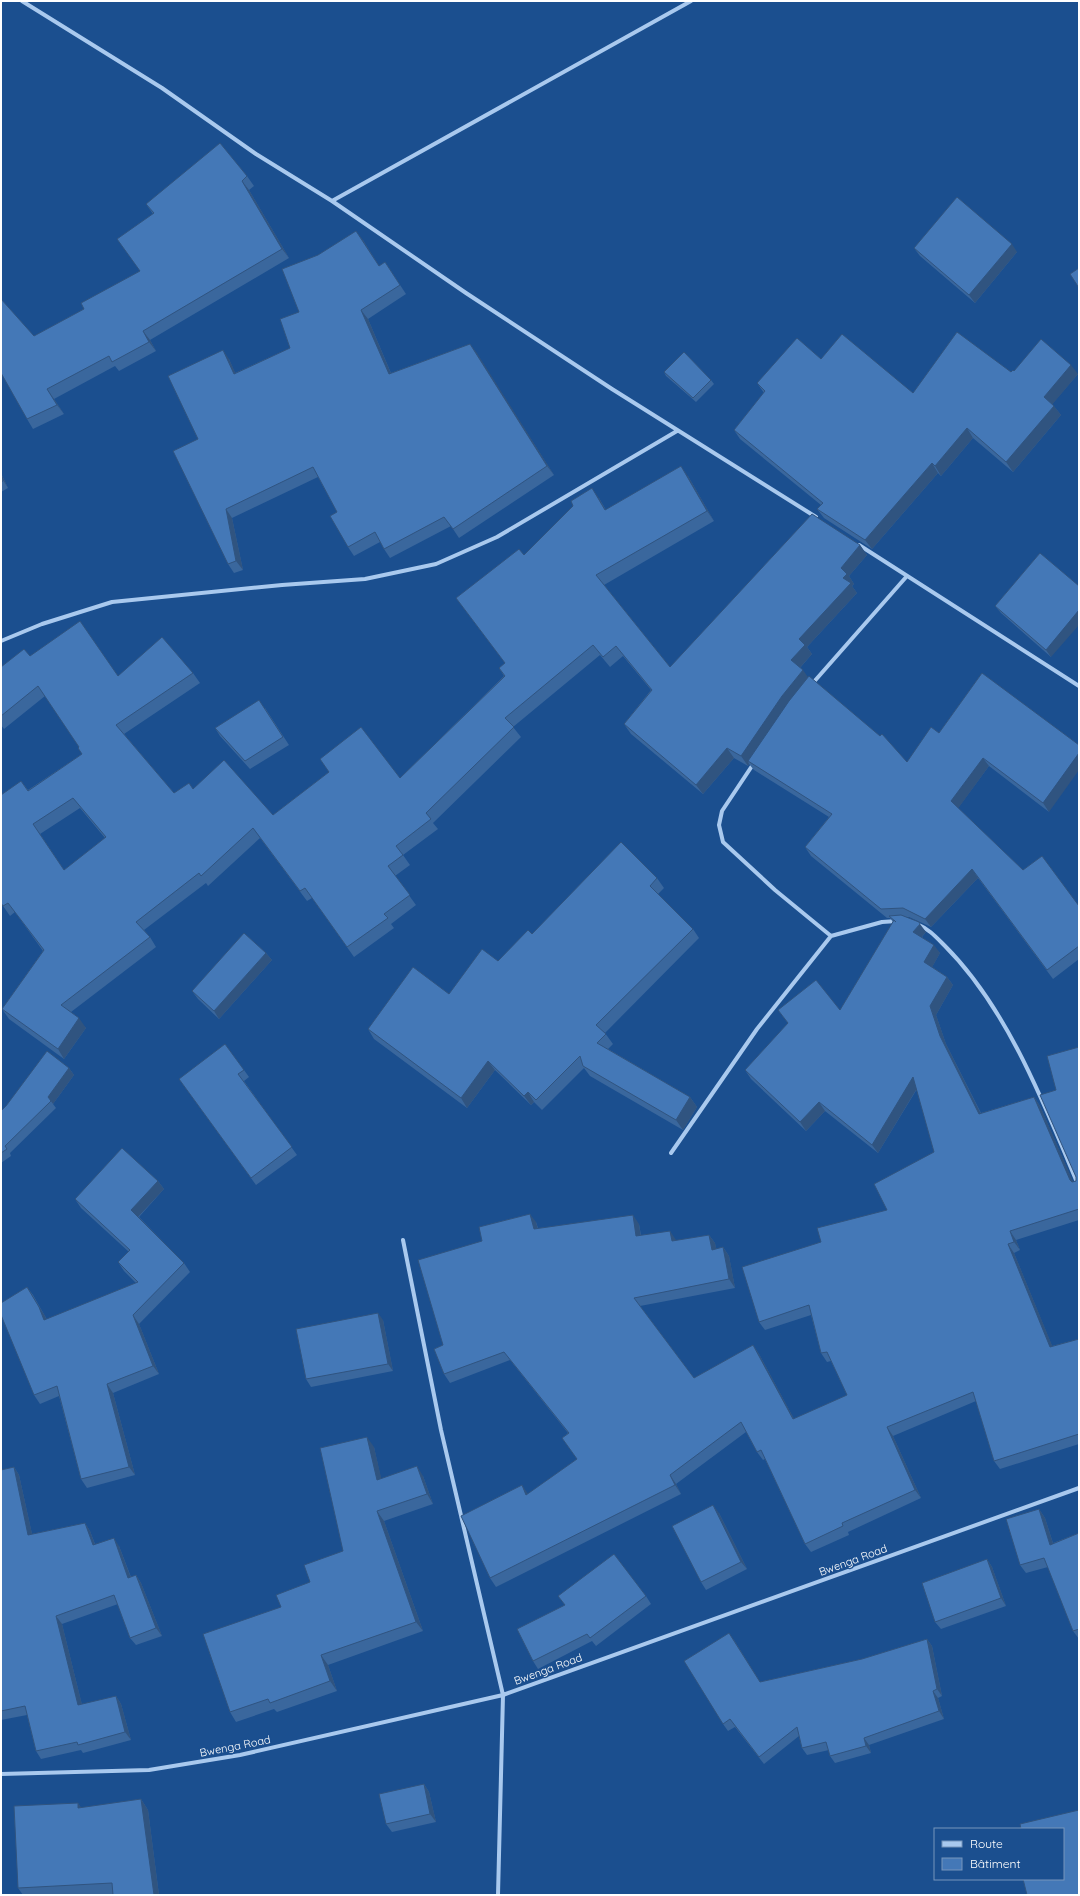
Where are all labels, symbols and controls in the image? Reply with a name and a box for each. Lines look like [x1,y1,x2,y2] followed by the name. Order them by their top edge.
[817,1541,889,1579] street label: Bwenga Road
[512,1650,584,1688] street label: Bwenga Road
[198,1732,272,1760] street label: Bwenga Road
[934,1828,1064,1880] legend
[970,1836,1003,1851] text: Route
[970,1856,1020,1871] text: Bâtiment

